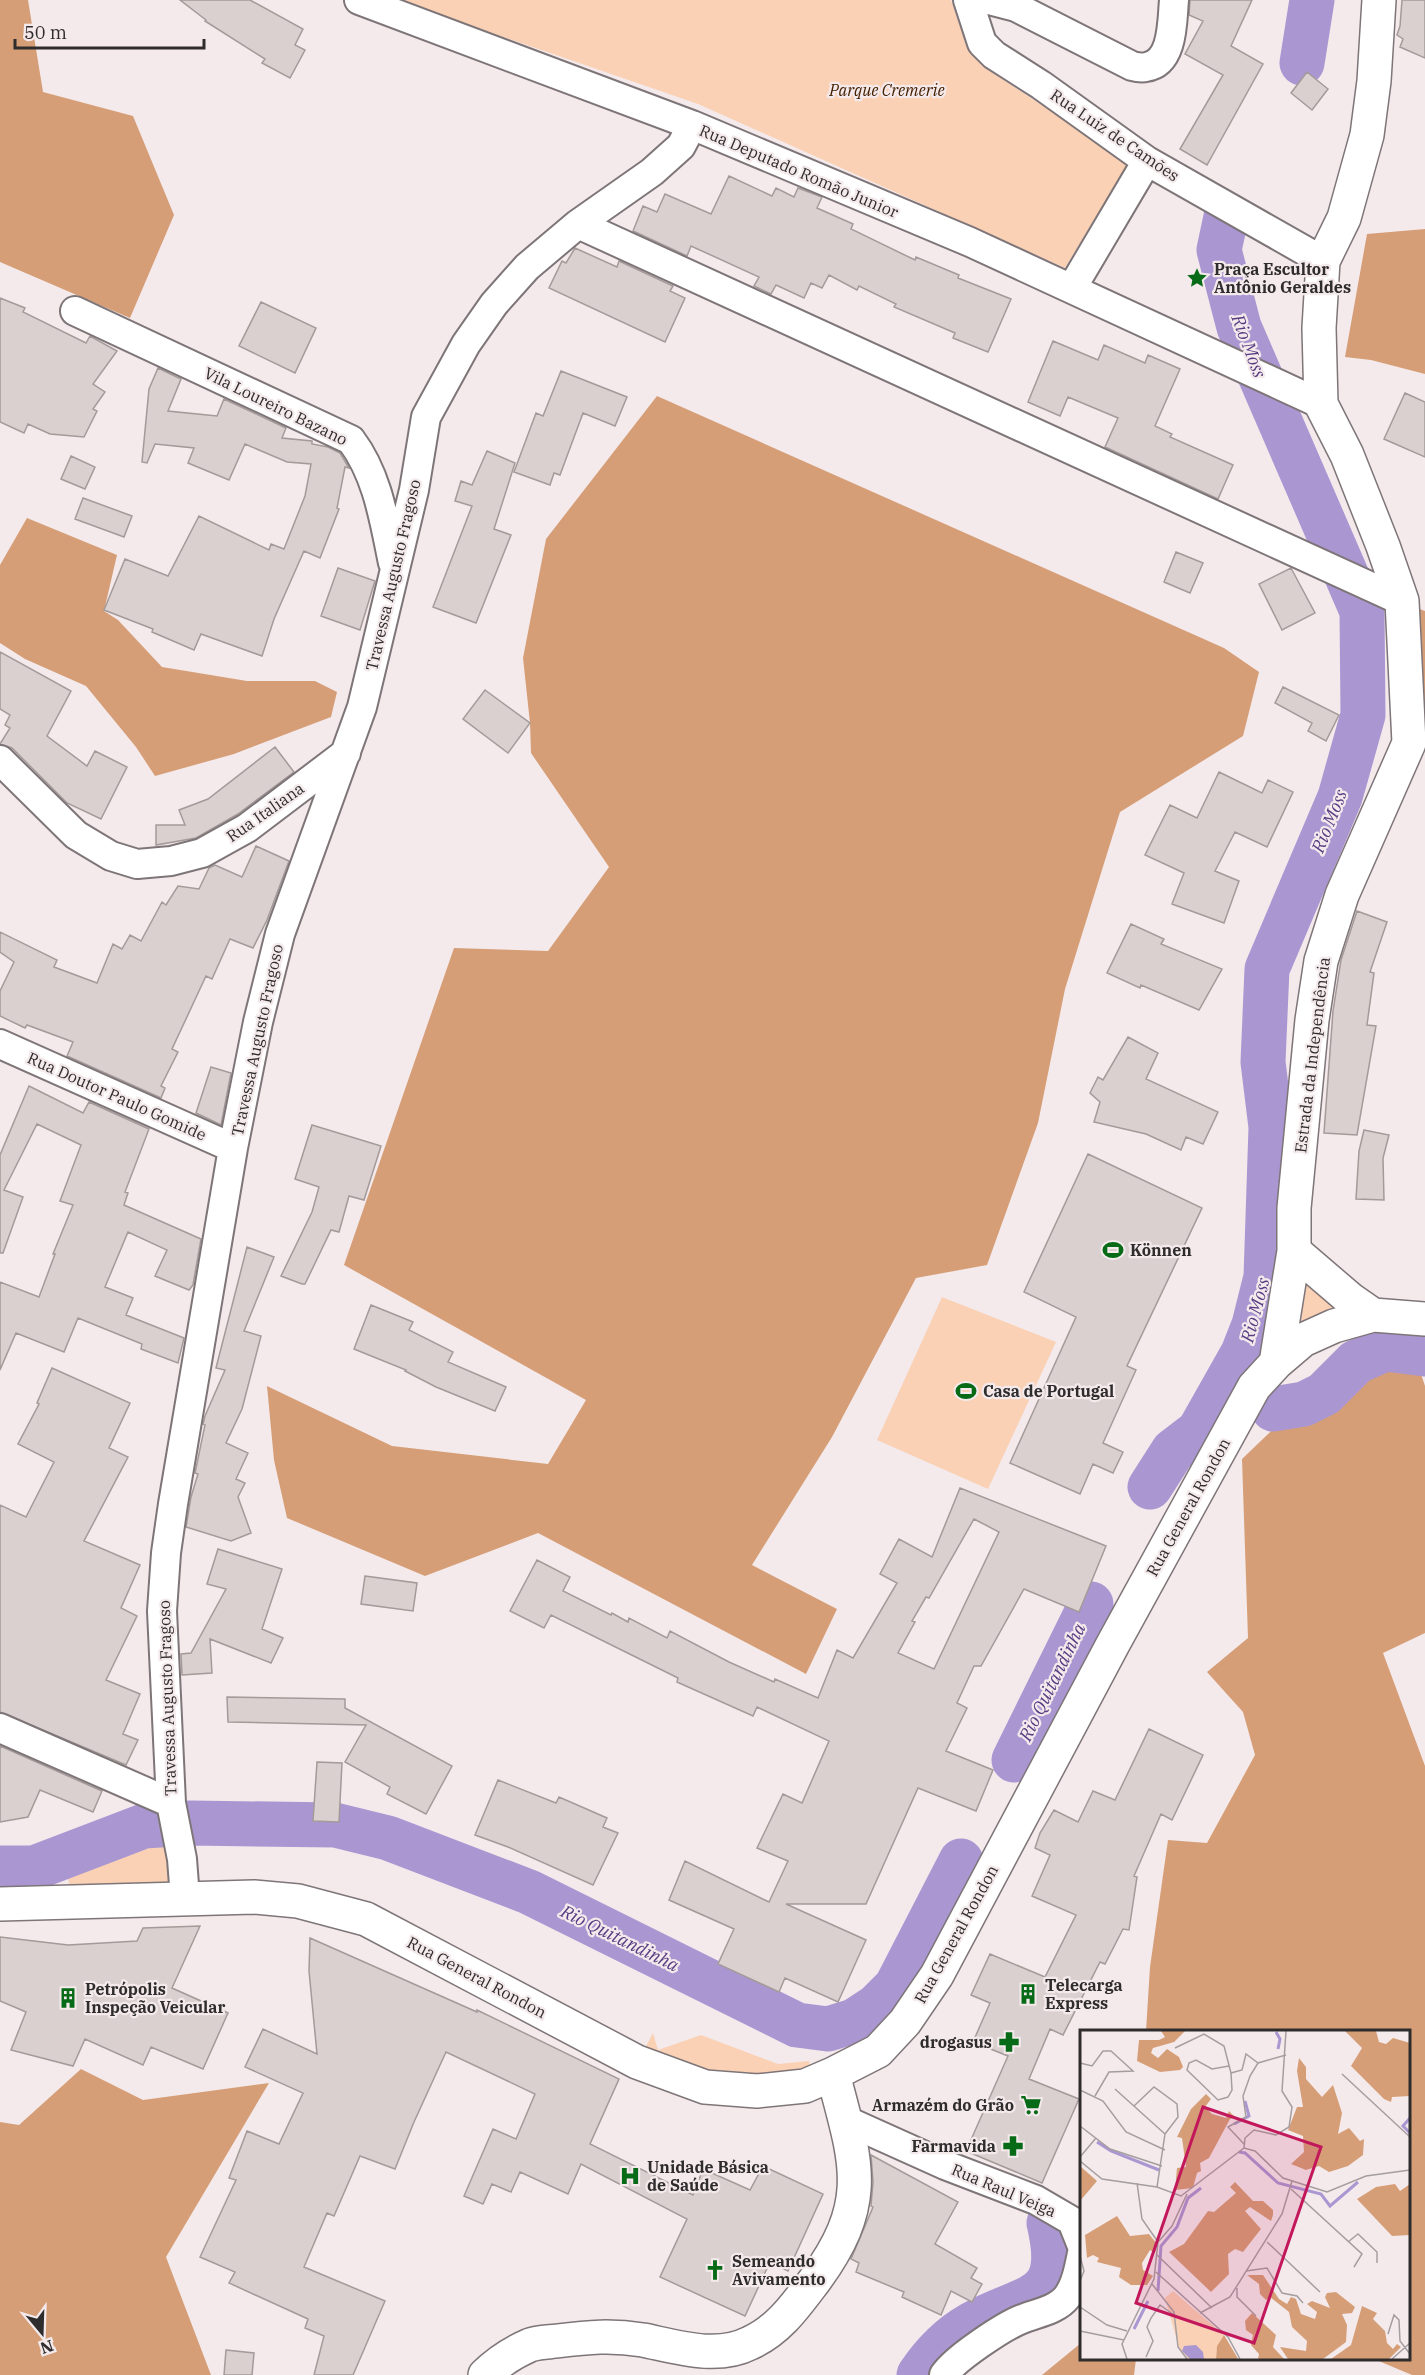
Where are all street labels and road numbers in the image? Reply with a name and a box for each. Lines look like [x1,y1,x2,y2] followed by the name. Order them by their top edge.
[1047,85,1183,185] street label: Rua Luiz de Camões
[696,120,902,222] street label: Rua Deputado Romão Junior
[201,363,351,449] street label: Vila Loureiro Bazano
[361,477,425,673] street label: Travessa Augusto Fragoso
[222,778,308,846] street label: Rua Italiana
[227,942,287,1138] street label: Travessa Augusto Fragoso
[1290,956,1334,1154] street label: Estrada da Independência
[24,1047,210,1145] street label: Rua Doutor Paulo Gomide
[1142,1434,1234,1580] street label: Rua General Rondon
[154,1600,180,1796] street label: Travessa Augusto Fragoso
[910,1861,1002,2007] street label: Rua General Rondon
[404,1932,550,2022] street label: Rua General Rondon
[949,2159,1060,2221] street label: Rua Raul Veiga

